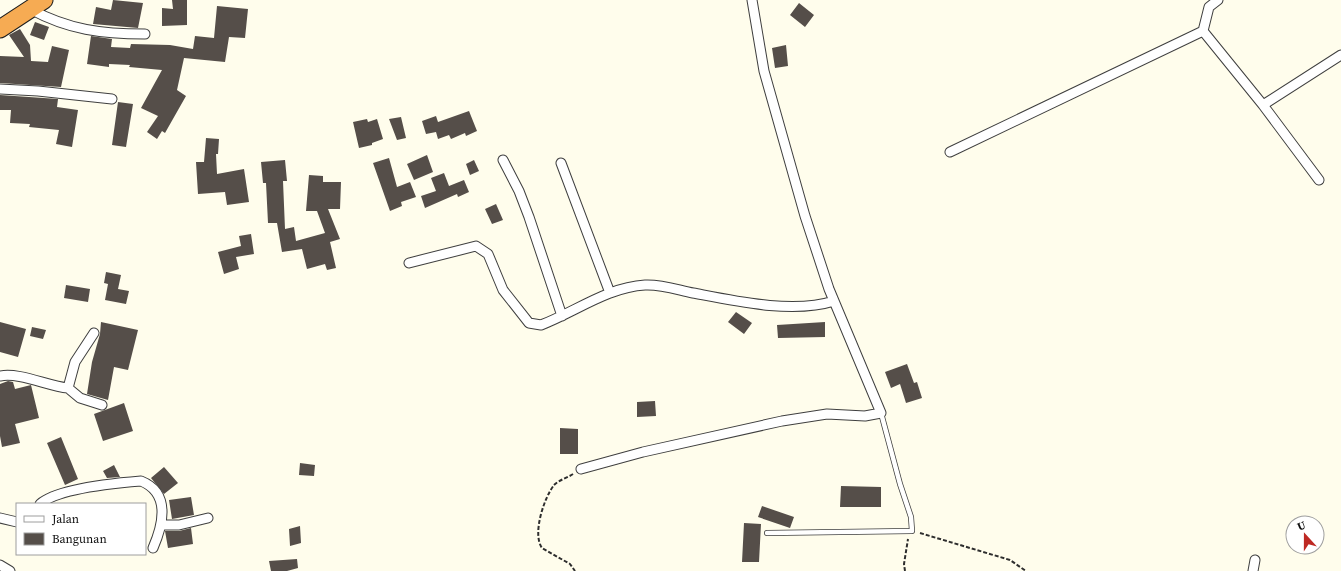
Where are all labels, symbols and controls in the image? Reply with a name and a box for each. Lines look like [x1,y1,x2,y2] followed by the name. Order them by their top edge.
[16,503,146,555] legend
[51,511,79,527] text: Jalan
[1285,515,1325,555] north arrow
[1295,518,1308,535] text: U
[52,531,107,547] text: Bangunan

